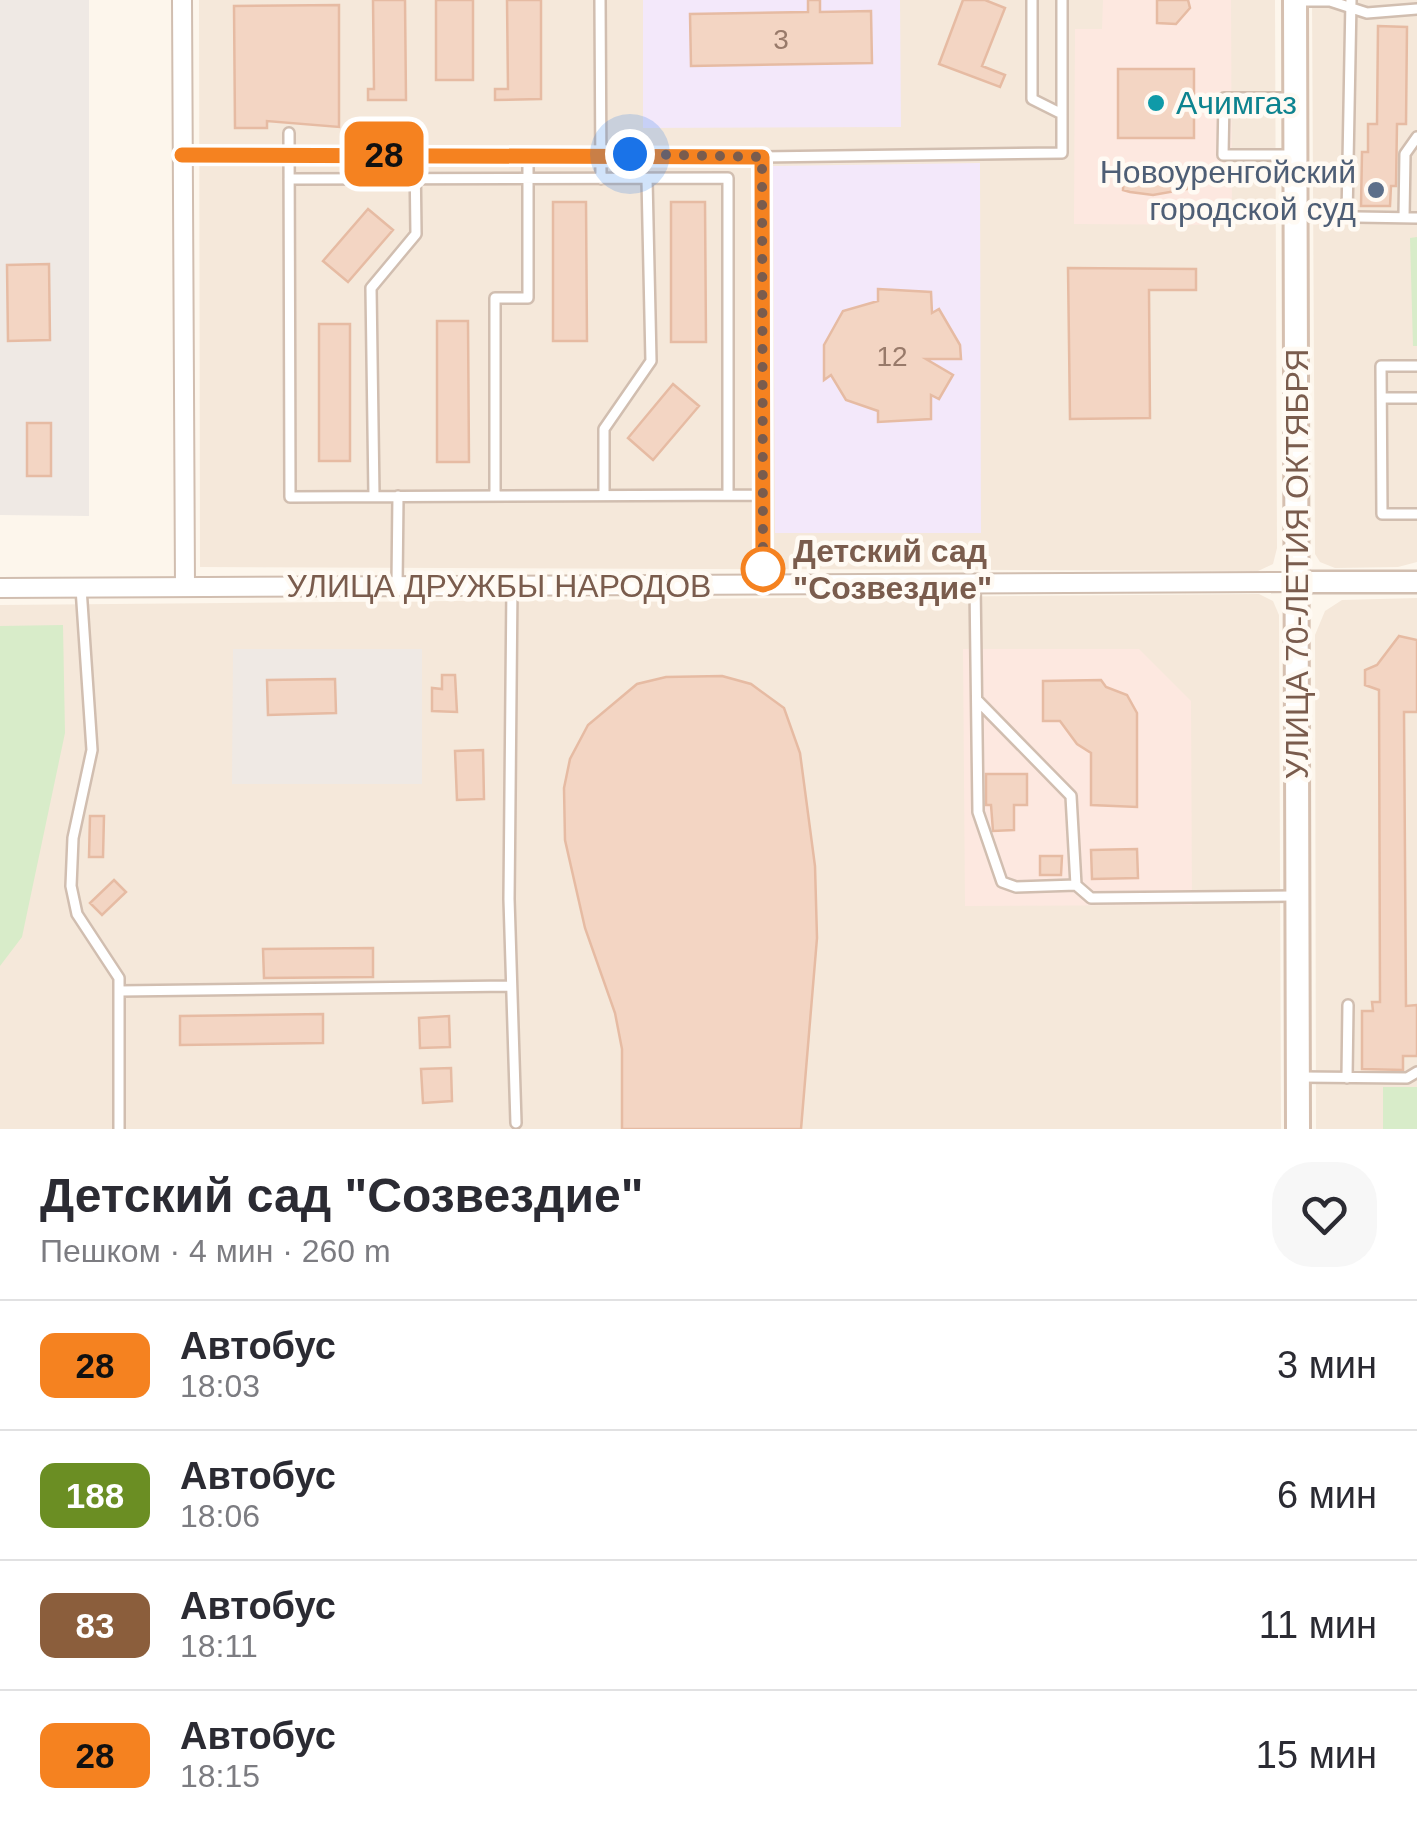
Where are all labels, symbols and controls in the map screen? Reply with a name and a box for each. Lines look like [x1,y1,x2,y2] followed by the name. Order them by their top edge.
[773,24,789,55] house number: 3
[1176,85,1297,121] place label: Ачимгаз
[1145,92,1167,114] marker: Ачимгаз
[339,122,429,186] line badge: 28
[605,129,655,179] your location
[365,135,403,174] text: 28
[1100,154,1356,227] place label: Новоуренгойский городской суд
[1365,179,1387,201] marker: Новоуренгойский городской суд
[876,341,908,372] house number: 12
[1279,349,1315,779] street label: УЛИЦА 70-ЛЕТИЯ ОКТЯБРЯ
[793,533,992,606] place label: Детский сад "Созвездие"
[742,548,784,590] marker: Детский сад "Созвездие"
[287,568,711,604] street label: УЛИЦА ДРУЖБЫ НАРОДОВ
[1272,1162,1377,1267] button: heart
[40,1169,643,1222] text: Детский сад "Созвездие"
[40,1233,391,1269] text: Пешком · 4 мин · 260 m
[180,1325,336,1367] text: Автобус
[1277,1344,1377,1386] text: 3 мин
[76,1346,114,1385] text: 28
[180,1368,260,1404] text: 18:03
[180,1455,336,1497] text: Автобус
[1277,1474,1377,1516] text: 6 мин
[66,1476,124,1515] text: 188
[180,1498,260,1534] text: 18:06
[180,1585,336,1627] text: Автобус
[1259,1604,1377,1646] text: 11 мин
[76,1606,114,1645] text: 83
[180,1628,258,1664] text: 18:11
[180,1715,336,1757] text: Автобус
[1256,1734,1377,1776] text: 15 мин
[76,1736,114,1775] text: 28
[180,1758,260,1794] text: 18:15

